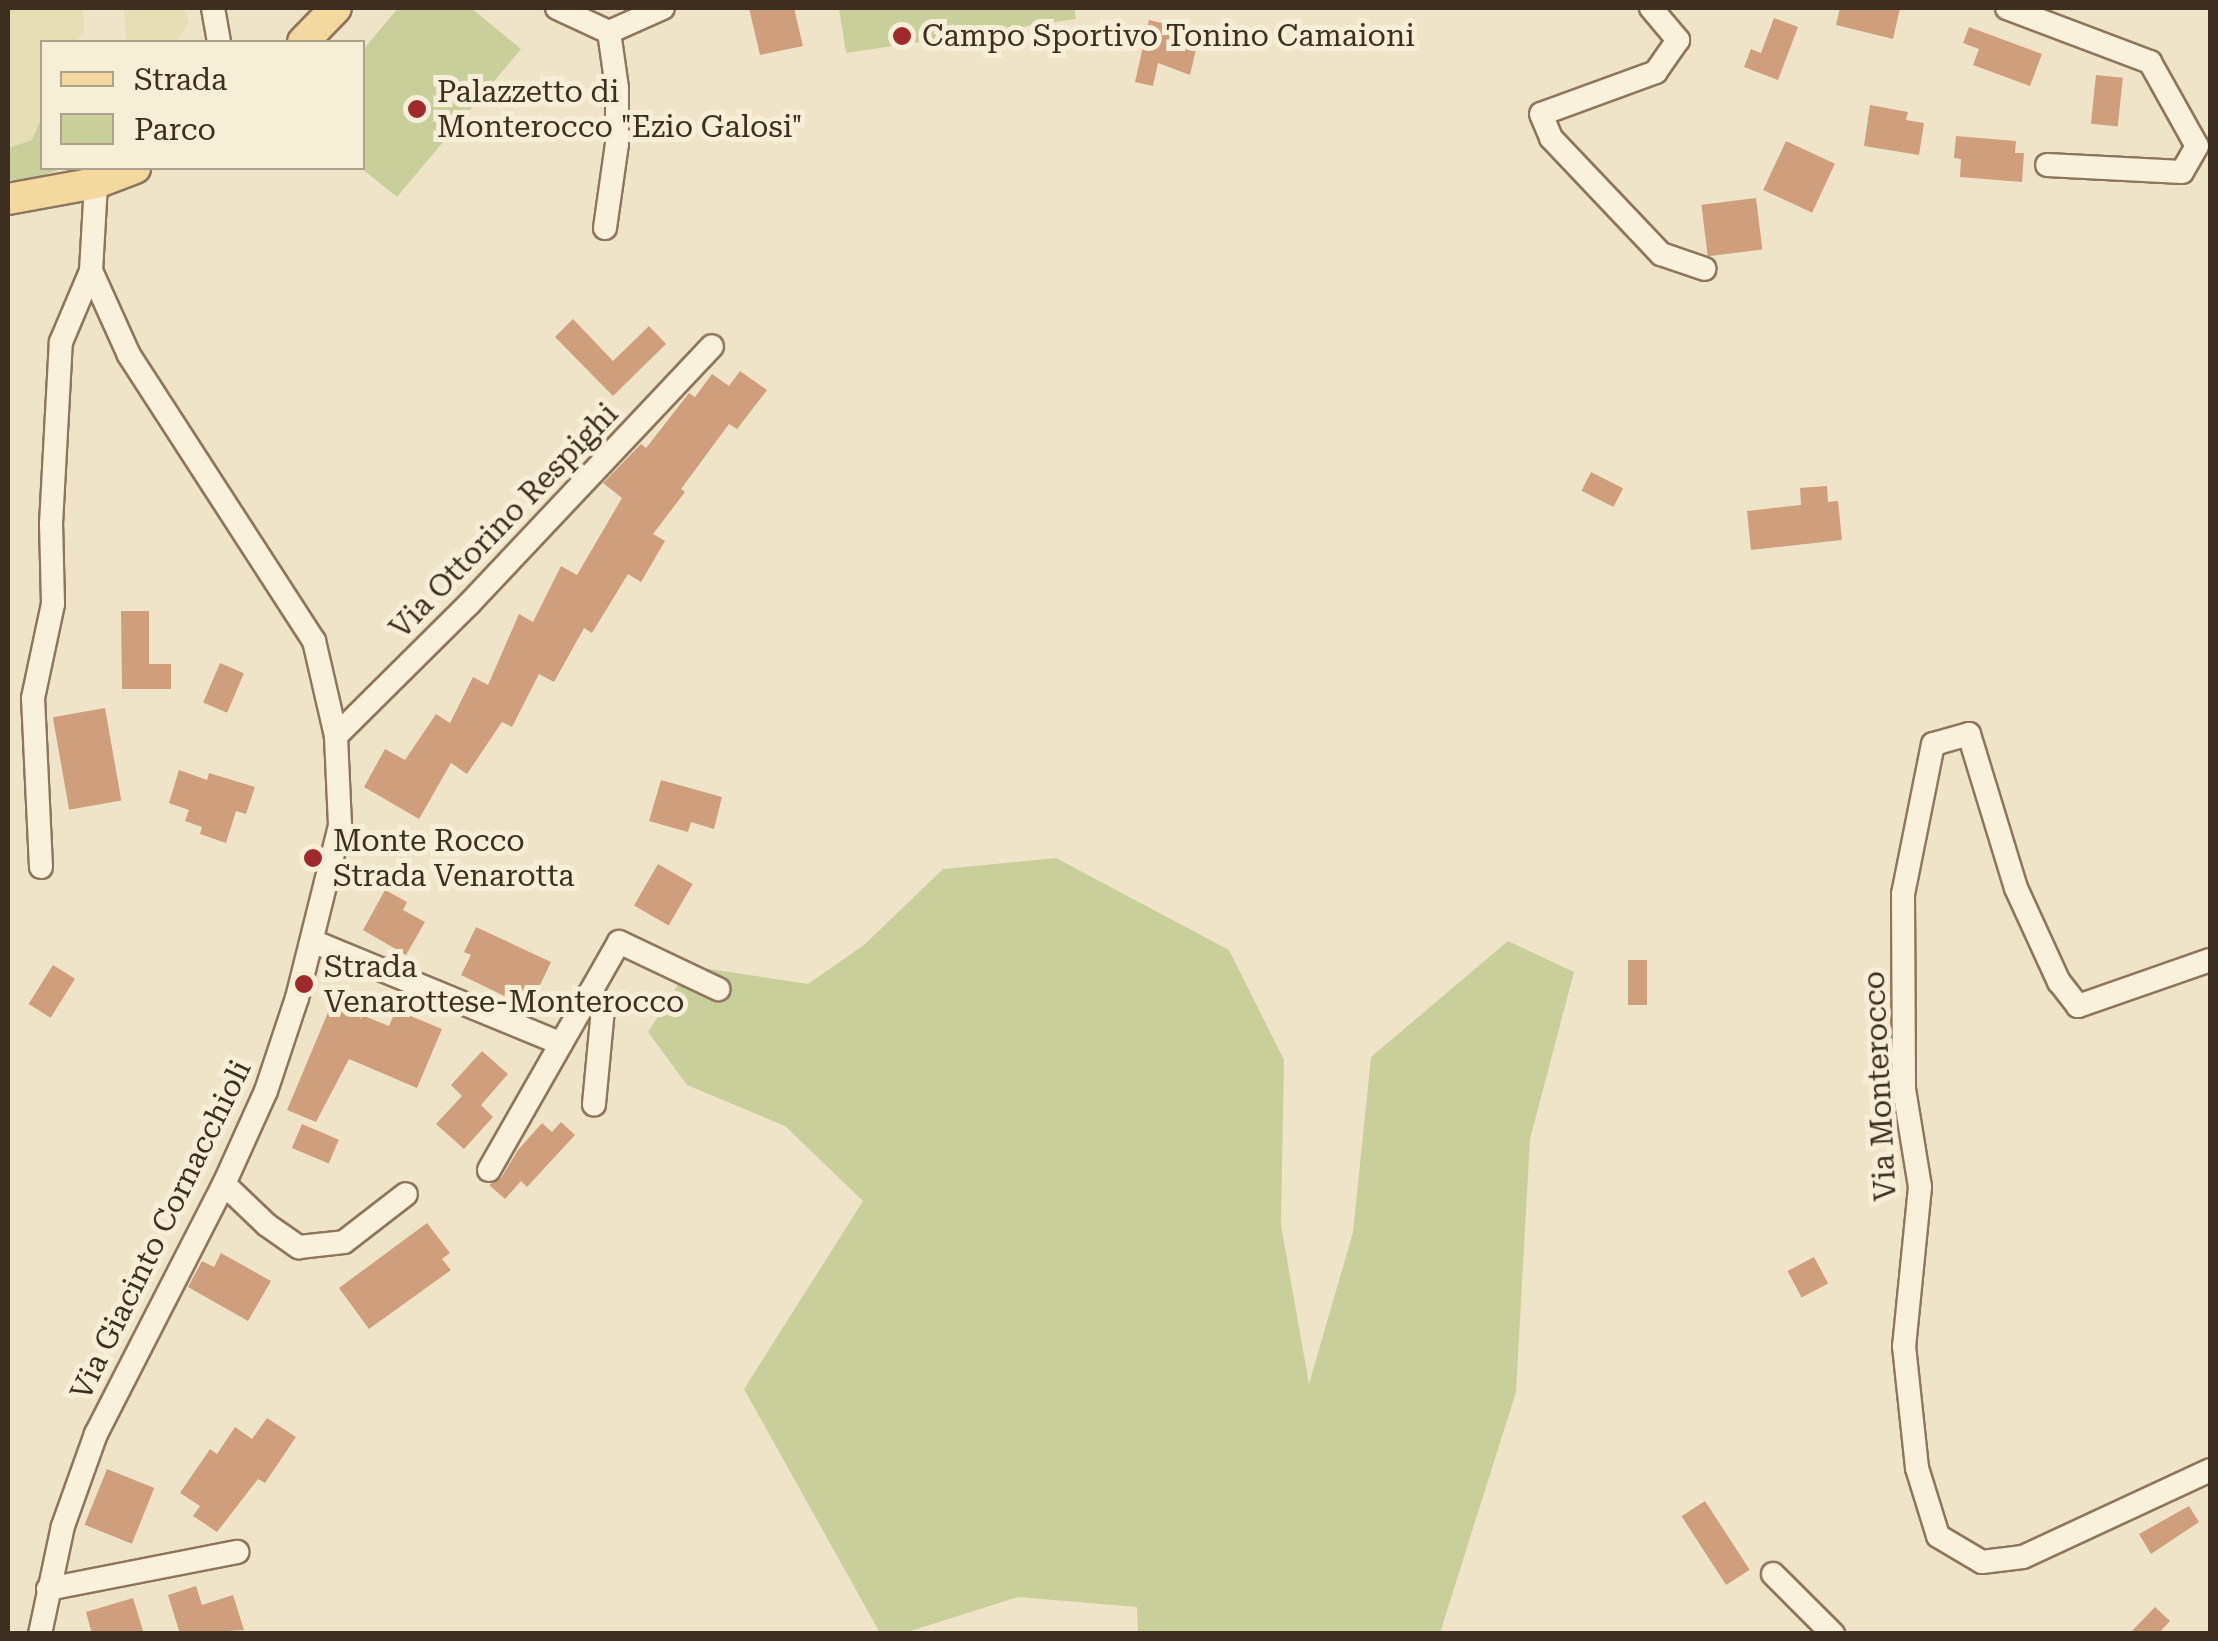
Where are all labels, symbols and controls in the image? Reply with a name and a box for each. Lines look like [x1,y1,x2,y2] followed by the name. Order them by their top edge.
[922,18,1415,54] place label: Campo Sportivo Tonino Camaioni
[891,25,913,47] marker: Campo Sportivo Tonino Camaioni
[40,40,365,170] legend
[134,62,227,97] text: Strada
[437,74,803,144] place label: Palazzetto di Monterocco "Ezio Galosi"
[406,98,428,120] marker: Palazzetto di Monterocco "Ezio Galosi"
[134,112,216,147] text: Parco
[382,396,626,646] street label: Via Ottorino Respighi
[333,823,574,894] place label: Monte Rocco Strada Venarotta
[302,847,324,869] marker: Monte Rocco Strada Venarotta
[324,949,684,1020] place label: Strada Venarottese-Monterocco
[1856,970,1904,1202] street label: Via Monterocco
[293,973,315,995] marker: Strada Venarottese-Monterocco
[63,1054,259,1406] street label: Via Giacinto Cornacchioli

